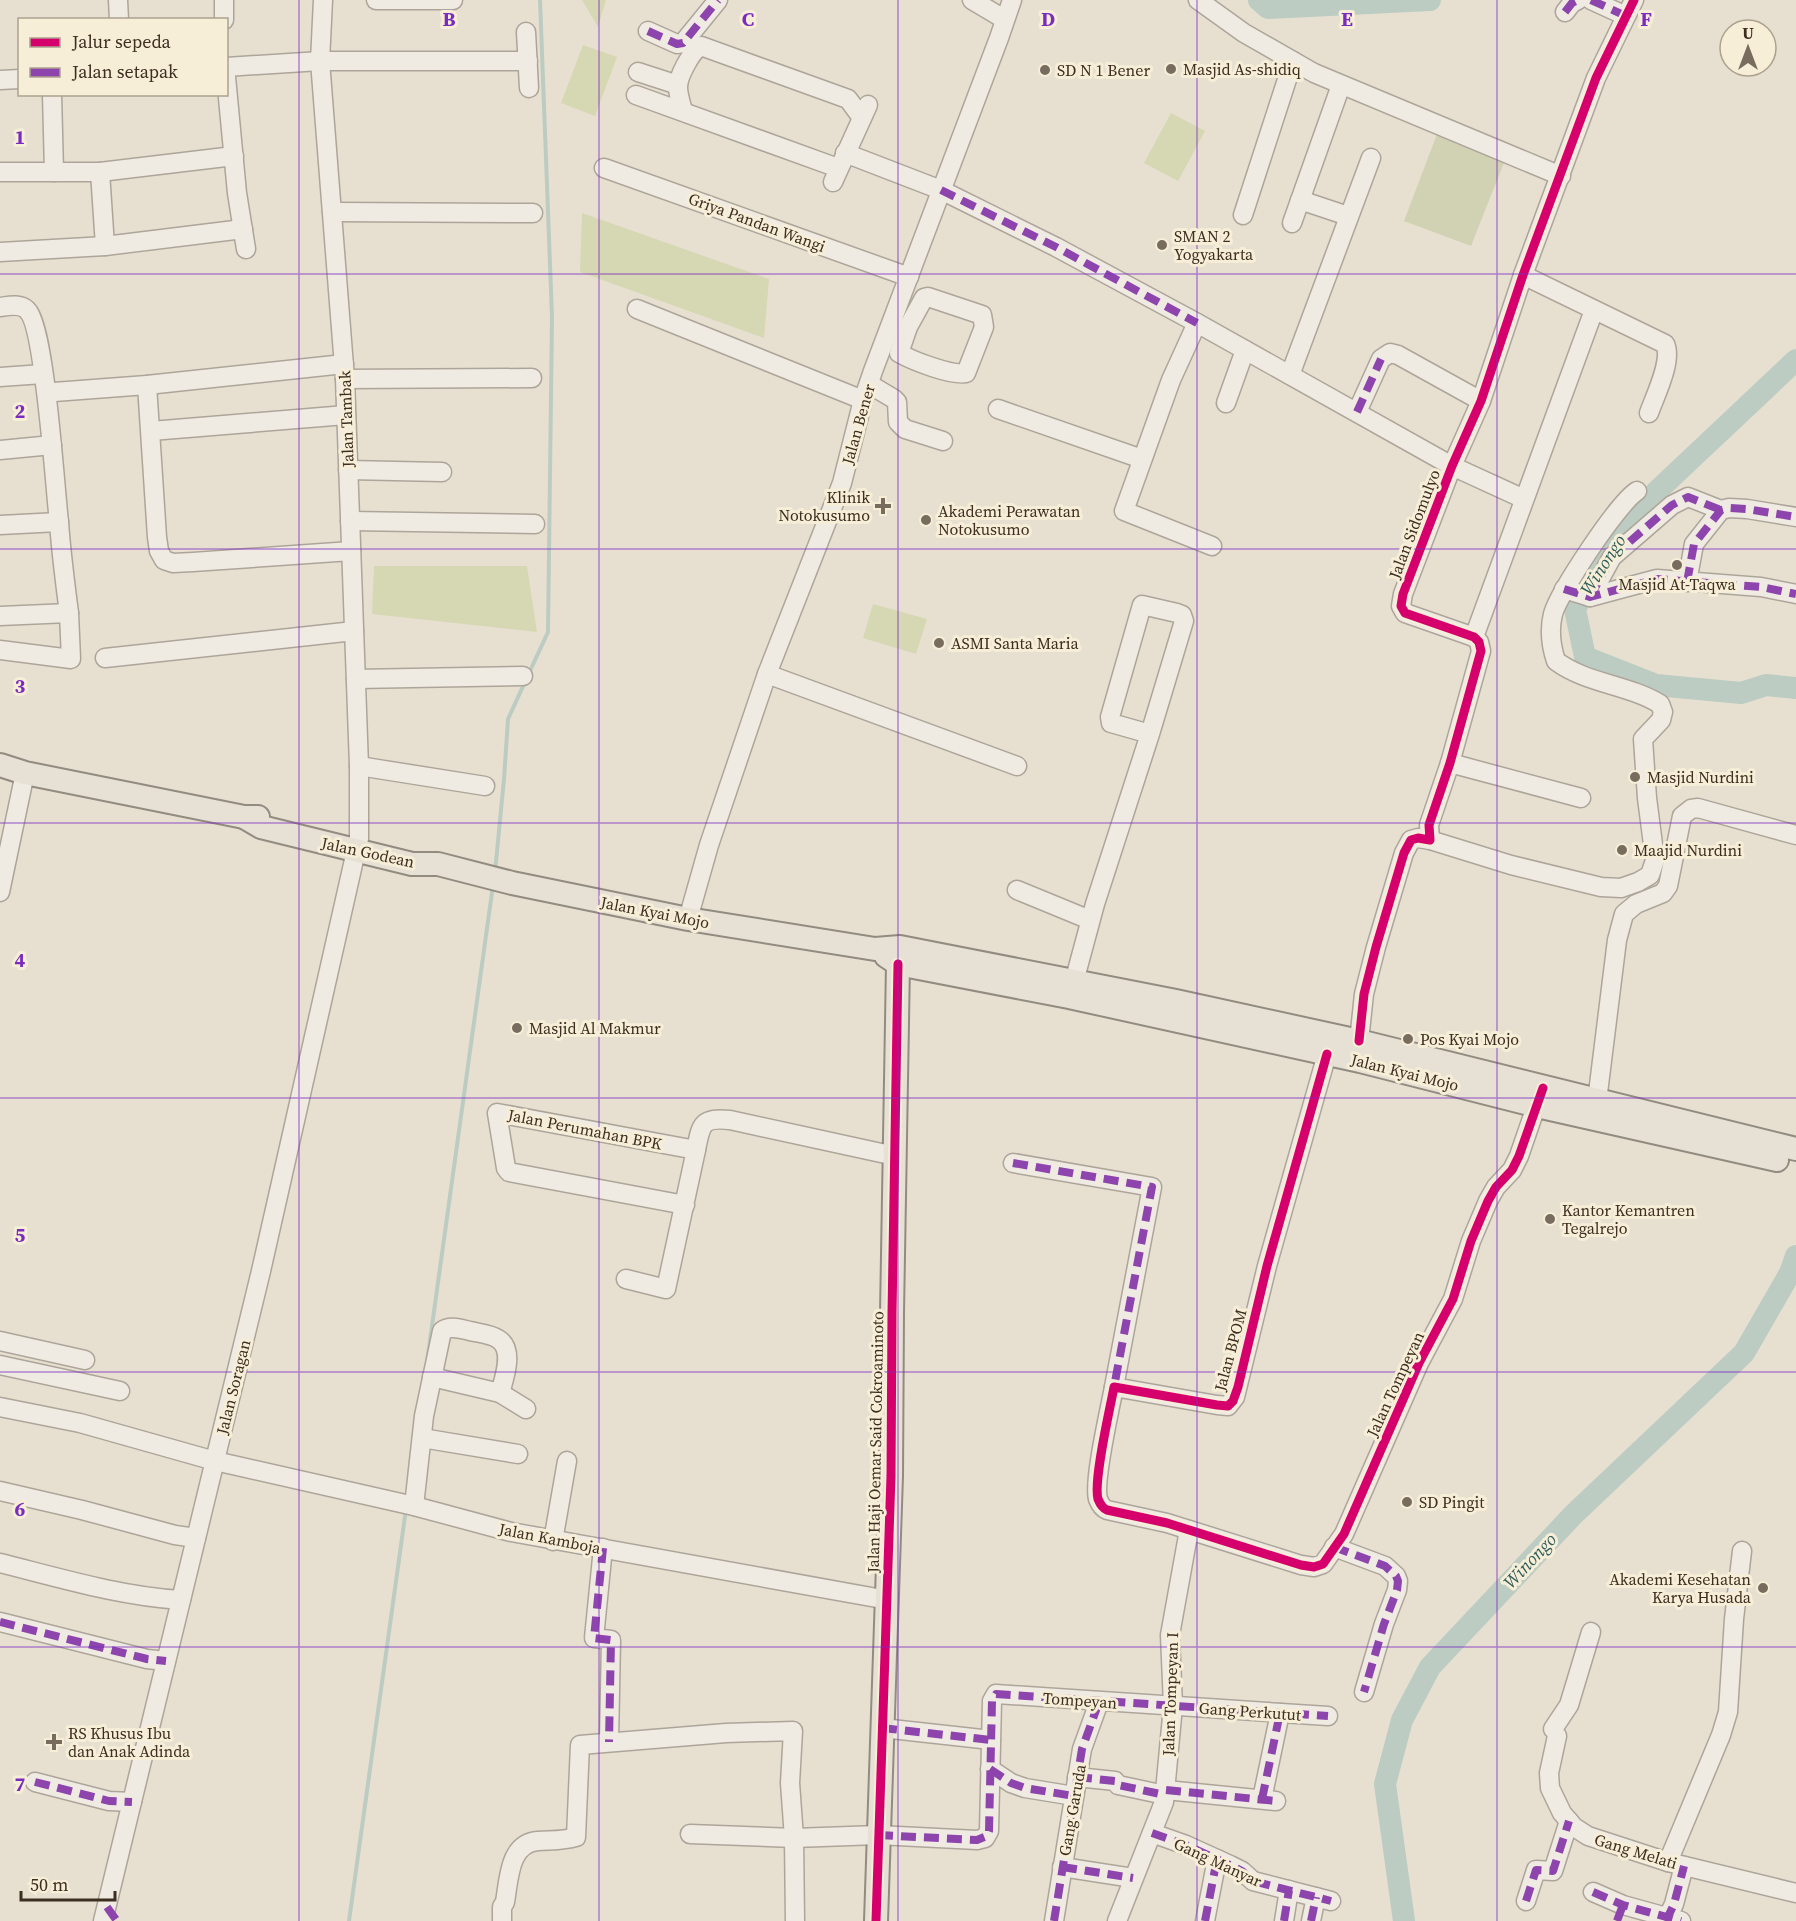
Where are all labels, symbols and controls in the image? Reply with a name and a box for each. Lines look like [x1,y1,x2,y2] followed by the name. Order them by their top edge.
[442,5,456,33] text: B
[742,5,754,33] text: C
[1041,5,1055,33] text: D
[1341,5,1353,33] text: E
[1640,5,1652,33] text: F
[18,18,228,96] legend
[1718,18,1778,78] north arrow
[1742,22,1754,44] text: U
[71,29,171,54] text: Jalur sepeda
[1183,58,1301,80] place label: Masjid As-shidiq
[71,59,178,84] text: Jalan setapak
[1057,59,1150,81] place label: SD N 1 Bener
[1164,62,1178,76] marker: Masjid As-shidiq
[1038,63,1052,77] marker: SD N 1 Bener
[15,123,25,151] text: 1
[685,187,829,257] street label: Griya Pandan Wangi
[1174,225,1254,265] place label: SMAN 2 Yogyakarta
[1155,238,1169,252] marker: SMAN 2 Yogyakarta
[333,370,359,469] street label: Jalan Tambak
[836,381,880,468] street label: Jalan Bener
[15,397,26,425] text: 2
[1383,466,1445,583] street label: Jalan Sidomulyo
[778,486,870,526] place label: Klinik Notokusumo
[874,497,892,515] marker: Klinik Notokusumo
[938,500,1081,540] place label: Akademi Perawatan Notokusumo
[919,513,933,527] marker: Akademi Perawatan Notokusumo
[1574,529,1632,600] water label: Winongo
[1670,558,1684,572] marker: Masjid At-Taqwa
[1618,573,1736,595] place label: Masjid At-Taqwa
[951,632,1079,654] place label: ASMI Santa Maria
[932,636,946,650] marker: ASMI Santa Maria
[15,672,26,700] text: 3
[1647,766,1754,788] place label: Masjid Nurdini
[1628,770,1642,784] marker: Masjid Nurdini
[319,831,417,873] street label: Jalan Godean
[1634,839,1742,861] place label: Maajid Nurdini
[1615,843,1629,857] marker: Maajid Nurdini
[598,890,711,933] street label: Jalan Kyai Mojo
[15,946,26,974] text: 4
[529,1017,661,1039] place label: Masjid Al Makmur
[510,1021,524,1035] marker: Masjid Al Makmur
[1420,1028,1519,1050] place label: Pos Kyai Mojo
[1401,1032,1415,1046] marker: Pos Kyai Mojo
[1348,1048,1461,1096] street label: Jalan Kyai Mojo
[505,1103,664,1155] street label: Jalan Perumahan BPK
[1562,1199,1695,1239] place label: Kantor Kemantren Tegalrejo
[1543,1212,1557,1226] marker: Kantor Kemantren Tegalrejo
[15,1221,26,1249] text: 5
[1208,1306,1252,1395] street label: Jalan BPOM
[862,1311,888,1574] street label: Jalan Haji Oemar Said Cokroaminoto
[1361,1327,1429,1441] street label: Jalan Tompeyan
[210,1337,255,1438] street label: Jalan Soragan
[1419,1491,1485,1513] place label: SD Pingit
[15,1495,26,1523] text: 6
[1400,1495,1414,1509] marker: SD Pingit
[496,1517,604,1559] street label: Jalan Kamboja
[1497,1527,1562,1594] water label: Winongo
[1609,1568,1752,1608] place label: Akademi Kesehatan Karya Husada
[1756,1581,1770,1595] marker: Akademi Kesehatan Karya Husada
[1157,1632,1183,1757] street label: Jalan Tompeyan I
[1042,1686,1118,1714] street label: Tompeyan
[1198,1696,1303,1726] street label: Gang Perkutut
[68,1722,191,1762] place label: RS Khusus Ibu dan Anak Adinda
[45,1733,63,1751] marker: RS Khusus Ibu dan Anak Adinda
[1053,1762,1091,1858] street label: Gang Garuda
[15,1770,26,1798] text: 7
[1592,1828,1680,1874] street label: Gang Melati
[1170,1832,1266,1892] street label: Gang Manyar
[21,1864,116,1902] scale bar
[30,1872,68,1897] text: 50 m

